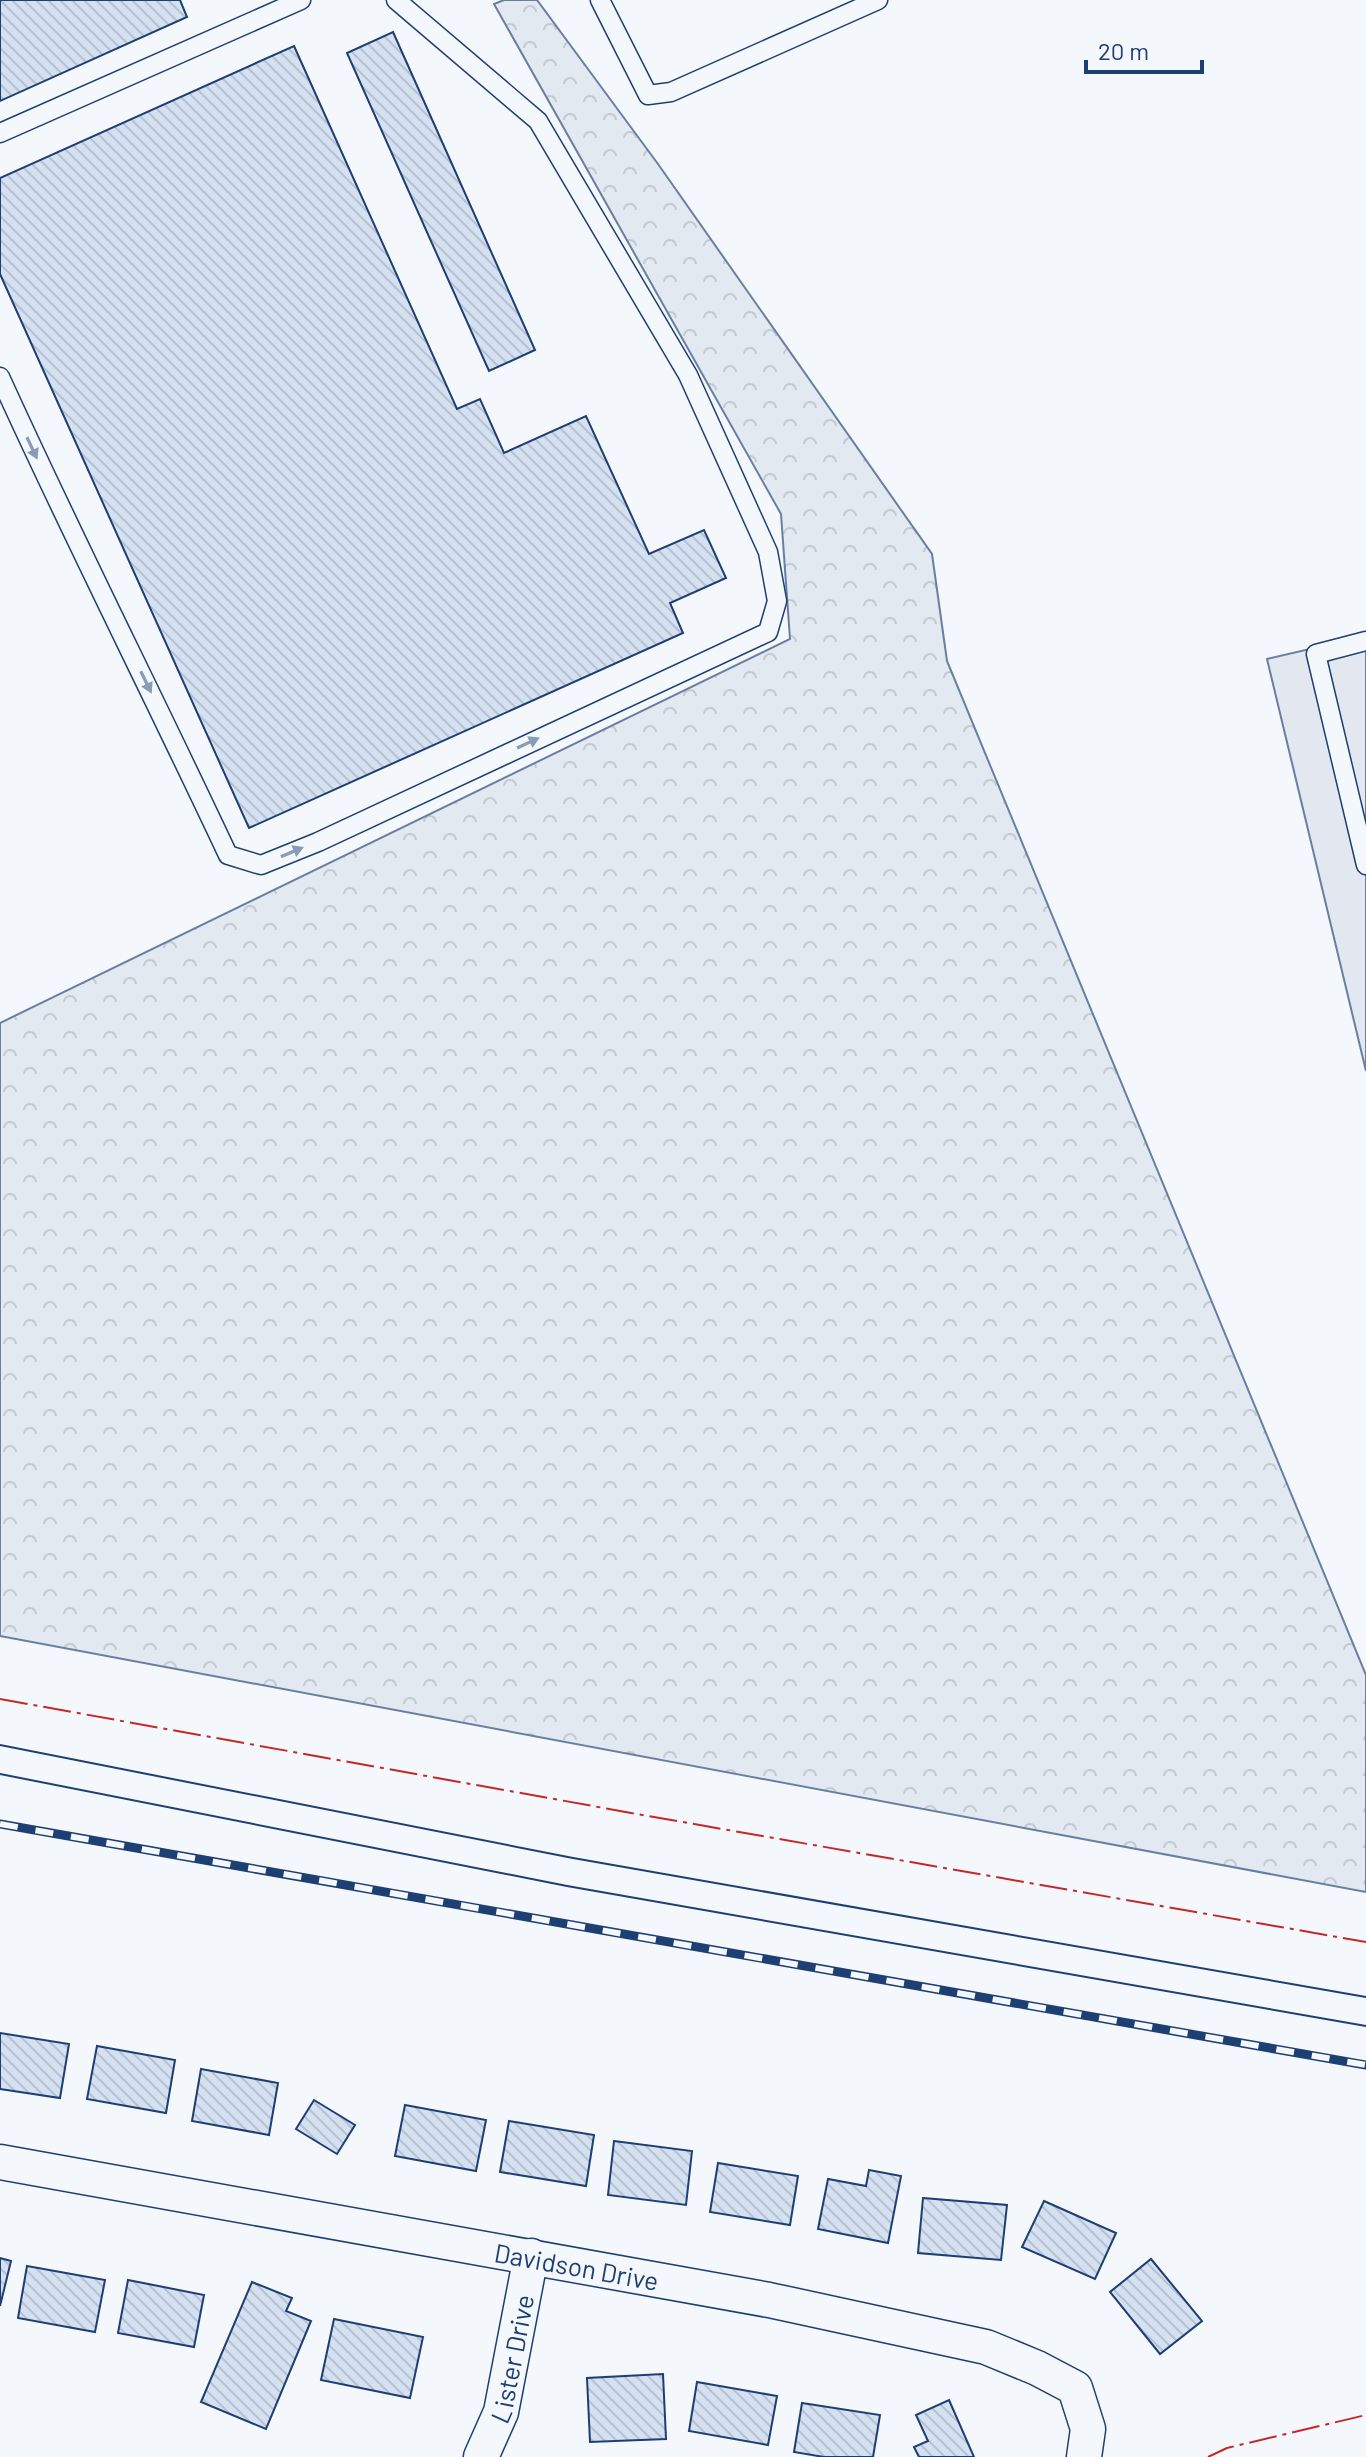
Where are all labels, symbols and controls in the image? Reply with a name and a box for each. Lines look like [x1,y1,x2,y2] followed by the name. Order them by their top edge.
[1086,24,1202,74] scale bar
[1098,36,1149,65] text: 20 m
[26,436,39,460] one-way arrow
[139,671,152,694] one-way arrow
[517,737,540,750] one-way arrow
[280,846,304,859] one-way arrow
[492,2236,661,2295] street label: Davidson Drive
[483,2292,539,2427] street label: Lister Drive

